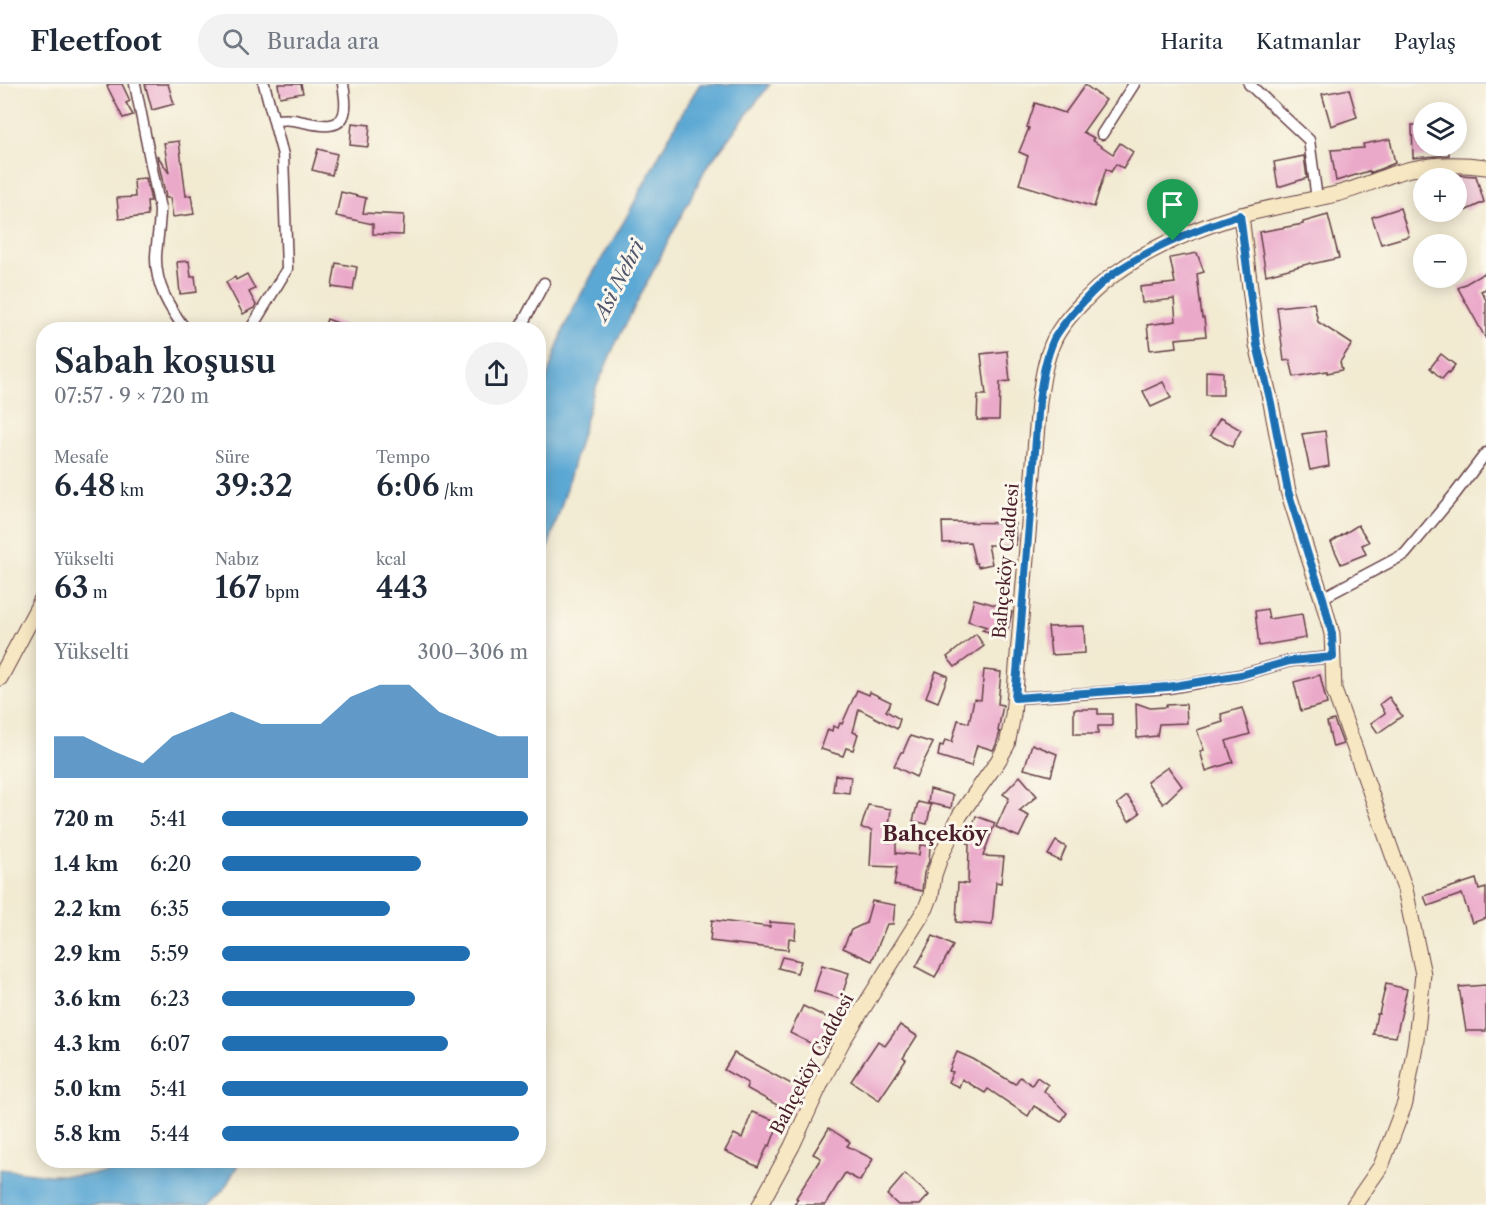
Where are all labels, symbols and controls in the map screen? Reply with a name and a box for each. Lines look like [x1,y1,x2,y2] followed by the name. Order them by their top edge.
[198,14,618,68] search box
[30,24,162,58] text: Fleetfoot
[219,25,252,58] icon: search
[267,28,379,55] text: Burada ara
[1160,29,1223,54] text: Harita
[1256,29,1361,54] text: Katmanlar
[1394,29,1456,54] text: Paylaş
[1413,102,1467,288] map controls
[1413,102,1467,156] button: layers
[1413,168,1467,222] button: +
[1147,179,1198,241] pin
[1156,188,1189,221] icon: arrive
[1413,234,1467,288] button: −
[587,235,650,326] water label: Asi Nehri
[54,341,276,382] text: Sabah koşusu
[465,342,528,405] button: share
[54,384,209,408] text: 07:57 · 9 × 720 m
[54,447,109,467] text: Mesafe
[215,447,250,467] text: Süre
[376,447,430,467] text: Tempo
[54,467,116,504] text: 6.48
[215,467,293,504] text: 39:32
[376,467,439,504] text: 6:06
[116,480,144,500] text: km
[439,480,474,500] text: /km
[988,482,1024,640] street label: Bahçeköy Caddesi
[54,549,114,569] text: Yükselti
[215,549,259,569] text: Nabız
[376,549,406,569] text: kcal
[54,569,89,606] text: 63
[215,569,261,606] text: 167
[376,569,428,606] text: 443
[89,582,108,602] text: m
[261,582,300,602] text: bpm
[54,640,129,664] text: Yükselti
[417,640,528,664] text: 300–306 m
[54,807,114,831] text: 720 m
[150,807,186,831] text: 5:41
[882,821,989,846] district label: Bahçeköy
[54,852,119,876] text: 1.4 km
[150,852,192,876] text: 6:20
[54,897,121,921] text: 2.2 km
[150,897,189,921] text: 6:35
[54,942,121,966] text: 2.9 km
[150,942,189,966] text: 5:59
[54,987,121,1011] text: 3.6 km
[150,987,190,1011] text: 6:23
[766,989,859,1138] street label: Bahçeköy Caddesi
[54,1032,121,1056] text: 4.3 km
[150,1032,190,1056] text: 6:07
[54,1077,121,1101] text: 5.0 km
[150,1077,186,1101] text: 5:41
[54,1122,121,1146] text: 5.8 km
[150,1122,190,1146] text: 5:44

